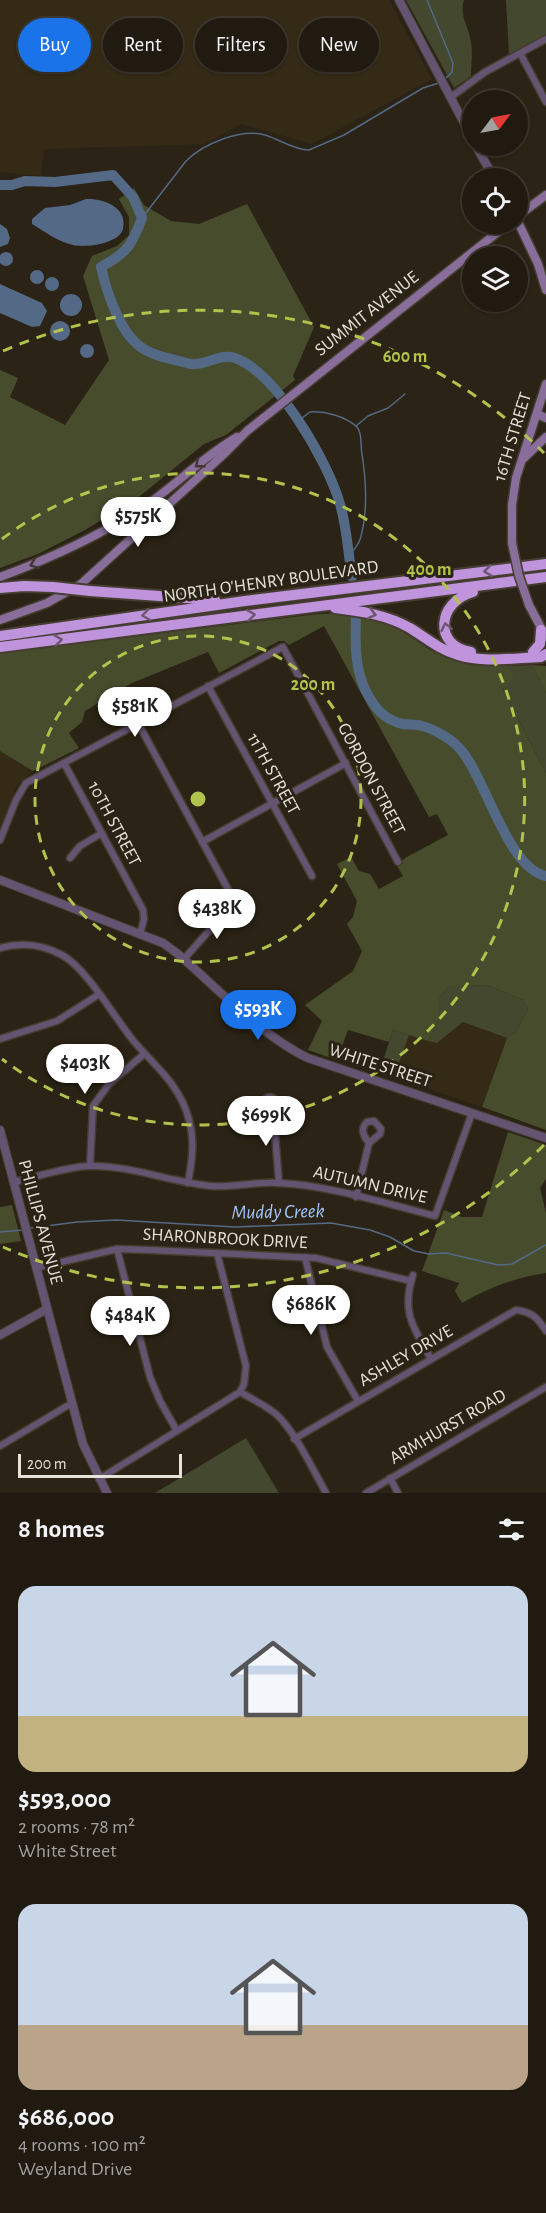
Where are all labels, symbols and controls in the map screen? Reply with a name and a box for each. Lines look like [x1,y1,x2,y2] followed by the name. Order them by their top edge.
[18,18,91,72] chip: Buy
[103,18,183,72] chip: Rent
[195,18,287,72] chip: Filters
[299,18,379,72] chip: New
[462,90,528,156] north arrow
[462,90,528,312] map controls
[462,168,528,234] button: locate
[462,246,528,312] button: layers
[312,268,422,360] street label: SUMMIT AVENUE
[383,348,427,366] text: 600 m
[491,390,535,484] street label: 16TH STREET
[195,456,206,467] one-way arrow
[96,497,180,548] pin: $575K
[115,506,161,526] text: $575K
[29,557,39,570] one-way arrow
[163,558,379,606] street label: NORTH O'HENRY BOULEVARD
[406,561,452,579] text: 400 m
[483,564,493,577] one-way arrow
[367,606,377,619] one-way arrow
[141,609,150,621] one-way arrow
[247,609,256,621] one-way arrow
[441,622,454,632] one-way arrow
[53,634,63,646] one-way arrow
[291,676,335,694] text: 200 m
[93,687,177,738] pin: $581K
[112,696,158,716] text: $581K
[334,720,408,838] street label: GORDON STREET
[243,730,303,818] street label: 11TH STREET
[84,779,144,869] street label: 10TH STREET
[188,789,208,809] centre of rings
[175,889,259,940] pin: $438K
[192,898,242,918] text: $438K
[216,990,300,1041] pin: $593K
[234,999,282,1019] text: $593K
[327,1041,434,1091] street label: WHITE STREET
[43,1044,127,1095] pin: $403K
[60,1053,110,1073] text: $403K
[224,1096,308,1147] pin: $699K
[241,1105,291,1125] text: $699K
[15,1158,65,1287] street label: PHILLIPS AVENUE
[312,1163,429,1207] street label: AUTUMN DRIVE
[231,1201,325,1223] water label: Muddy Creek
[142,1226,308,1252] street label: SHARONBROOK DRIVE
[269,1285,353,1336] pin: $686K
[286,1294,336,1314] text: $686K
[88,1296,172,1347] pin: $484K
[105,1305,155,1325] text: $484K
[356,1322,456,1390] street label: ASHLEY DRIVE
[387,1386,509,1468] street label: ARMHURST ROAD
[18,1451,182,1478] scale bar
[27,1456,67,1472] text: 200 m
[495,1513,528,1546] icon: filters
[18,1516,105,1542] text: 8 homes
[219,1625,327,1733] icon: home
[18,1786,111,1812] text: $593,000
[18,1817,135,1837] text: 2 rooms · 78 m²
[18,1841,117,1861] text: White Street
[219,1943,327,2051] icon: home
[18,2104,114,2130] text: $686,000
[18,2135,146,2155] text: 4 rooms · 100 m²
[18,2159,132,2179] text: Weyland Drive

